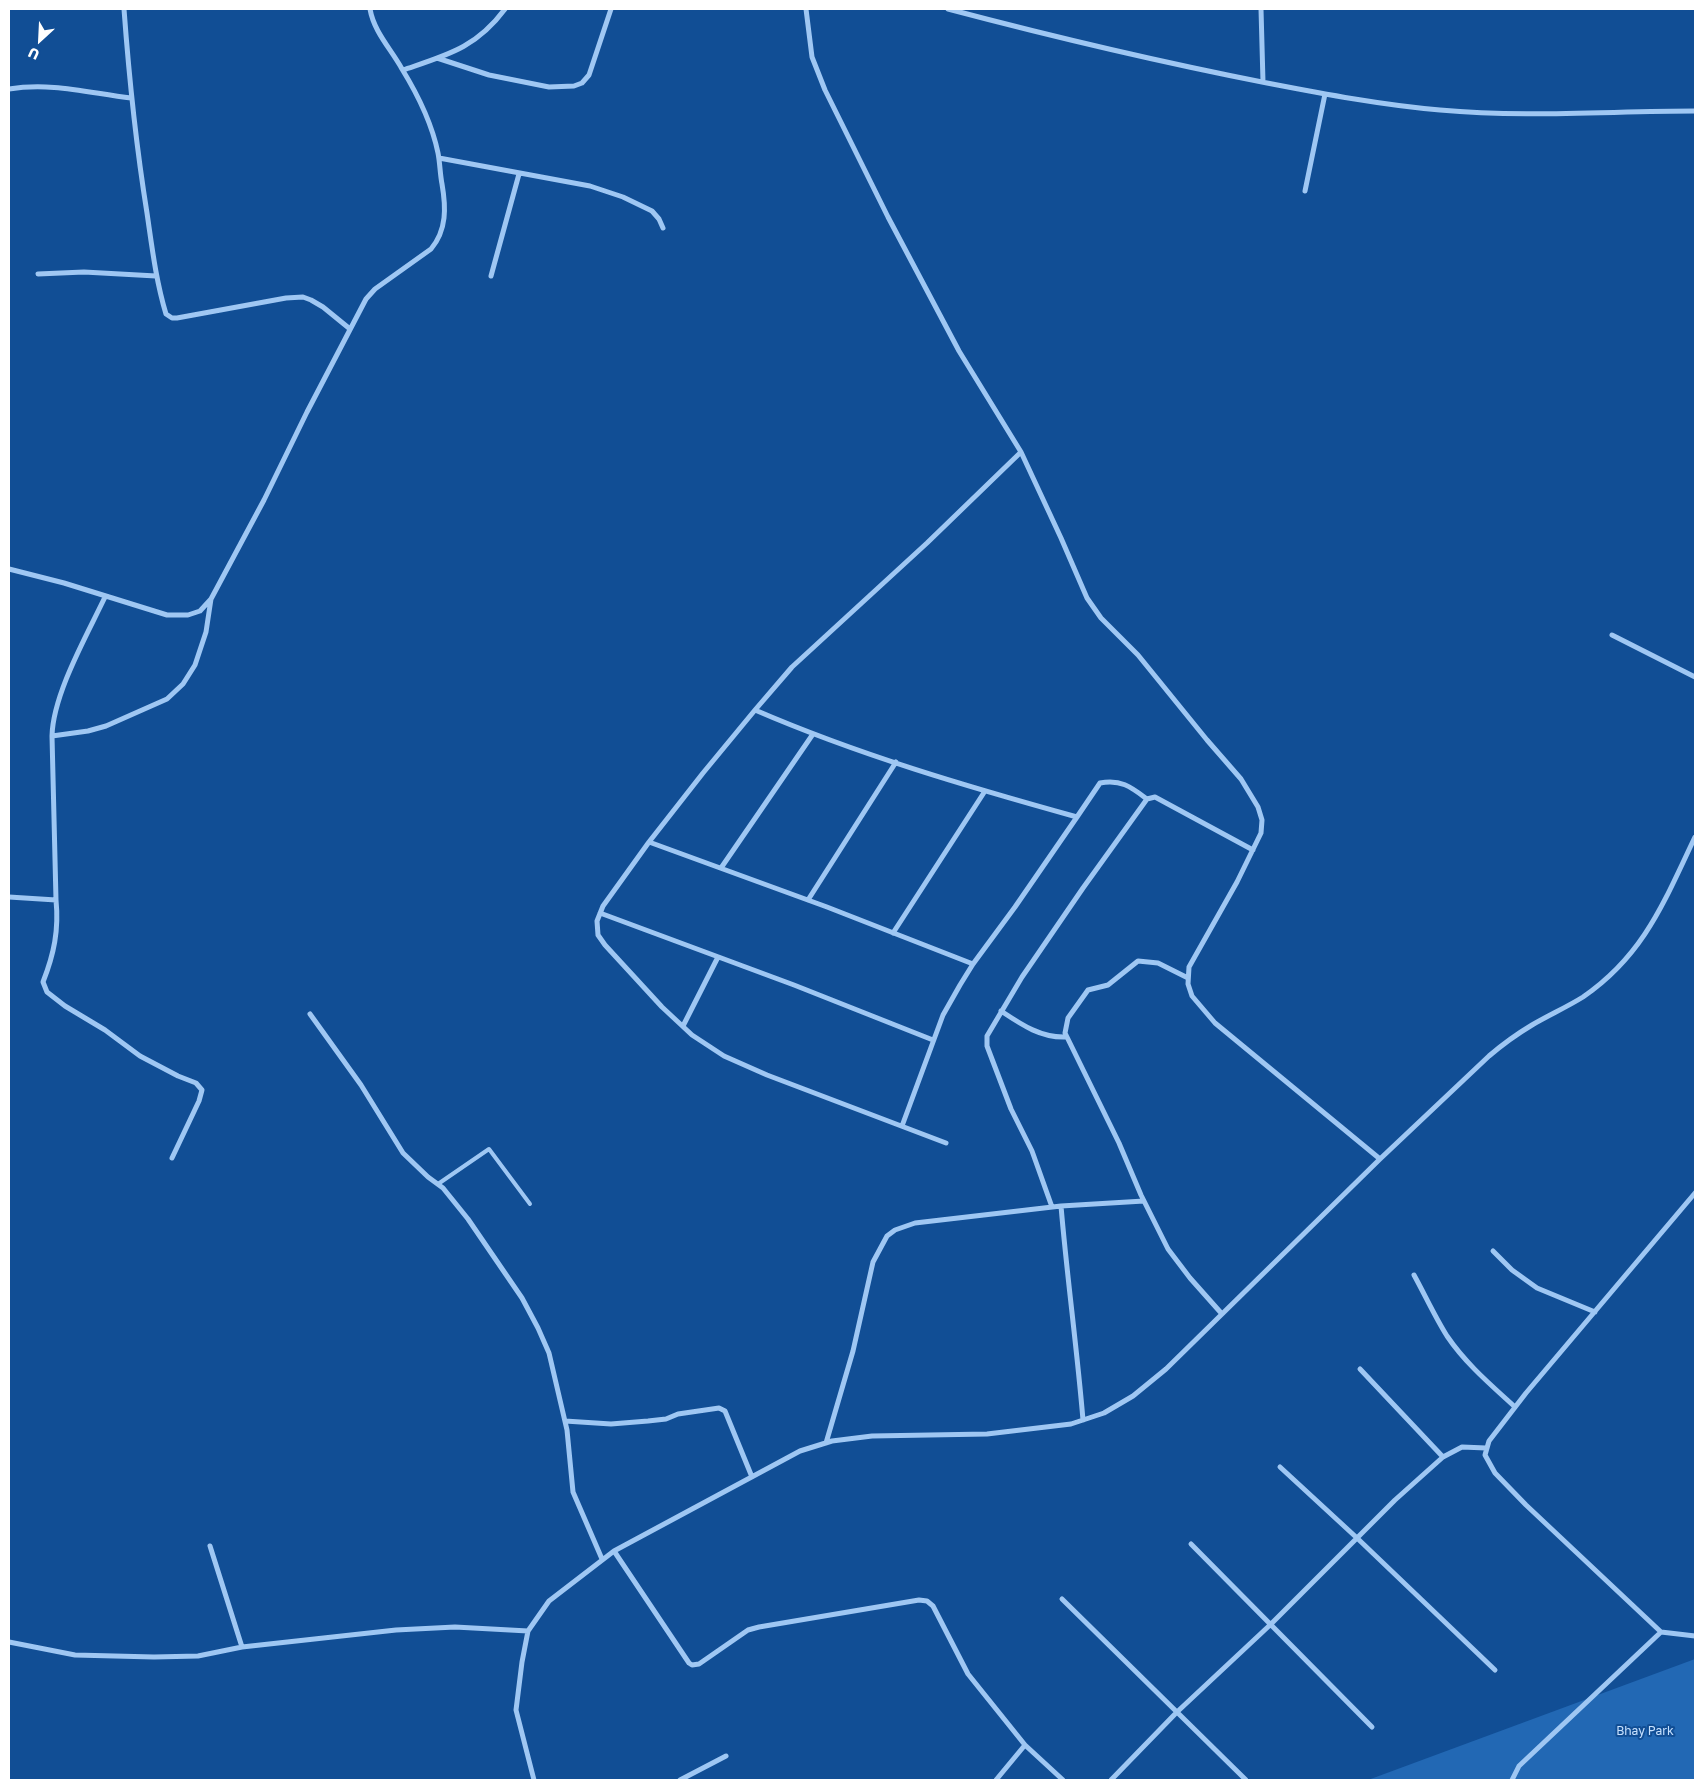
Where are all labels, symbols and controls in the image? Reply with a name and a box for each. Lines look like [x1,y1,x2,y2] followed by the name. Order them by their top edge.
[15,15,65,65] north arrow
[25,44,42,64] text: U
[1616,1724,1674,1738] park label: Bhay Park

